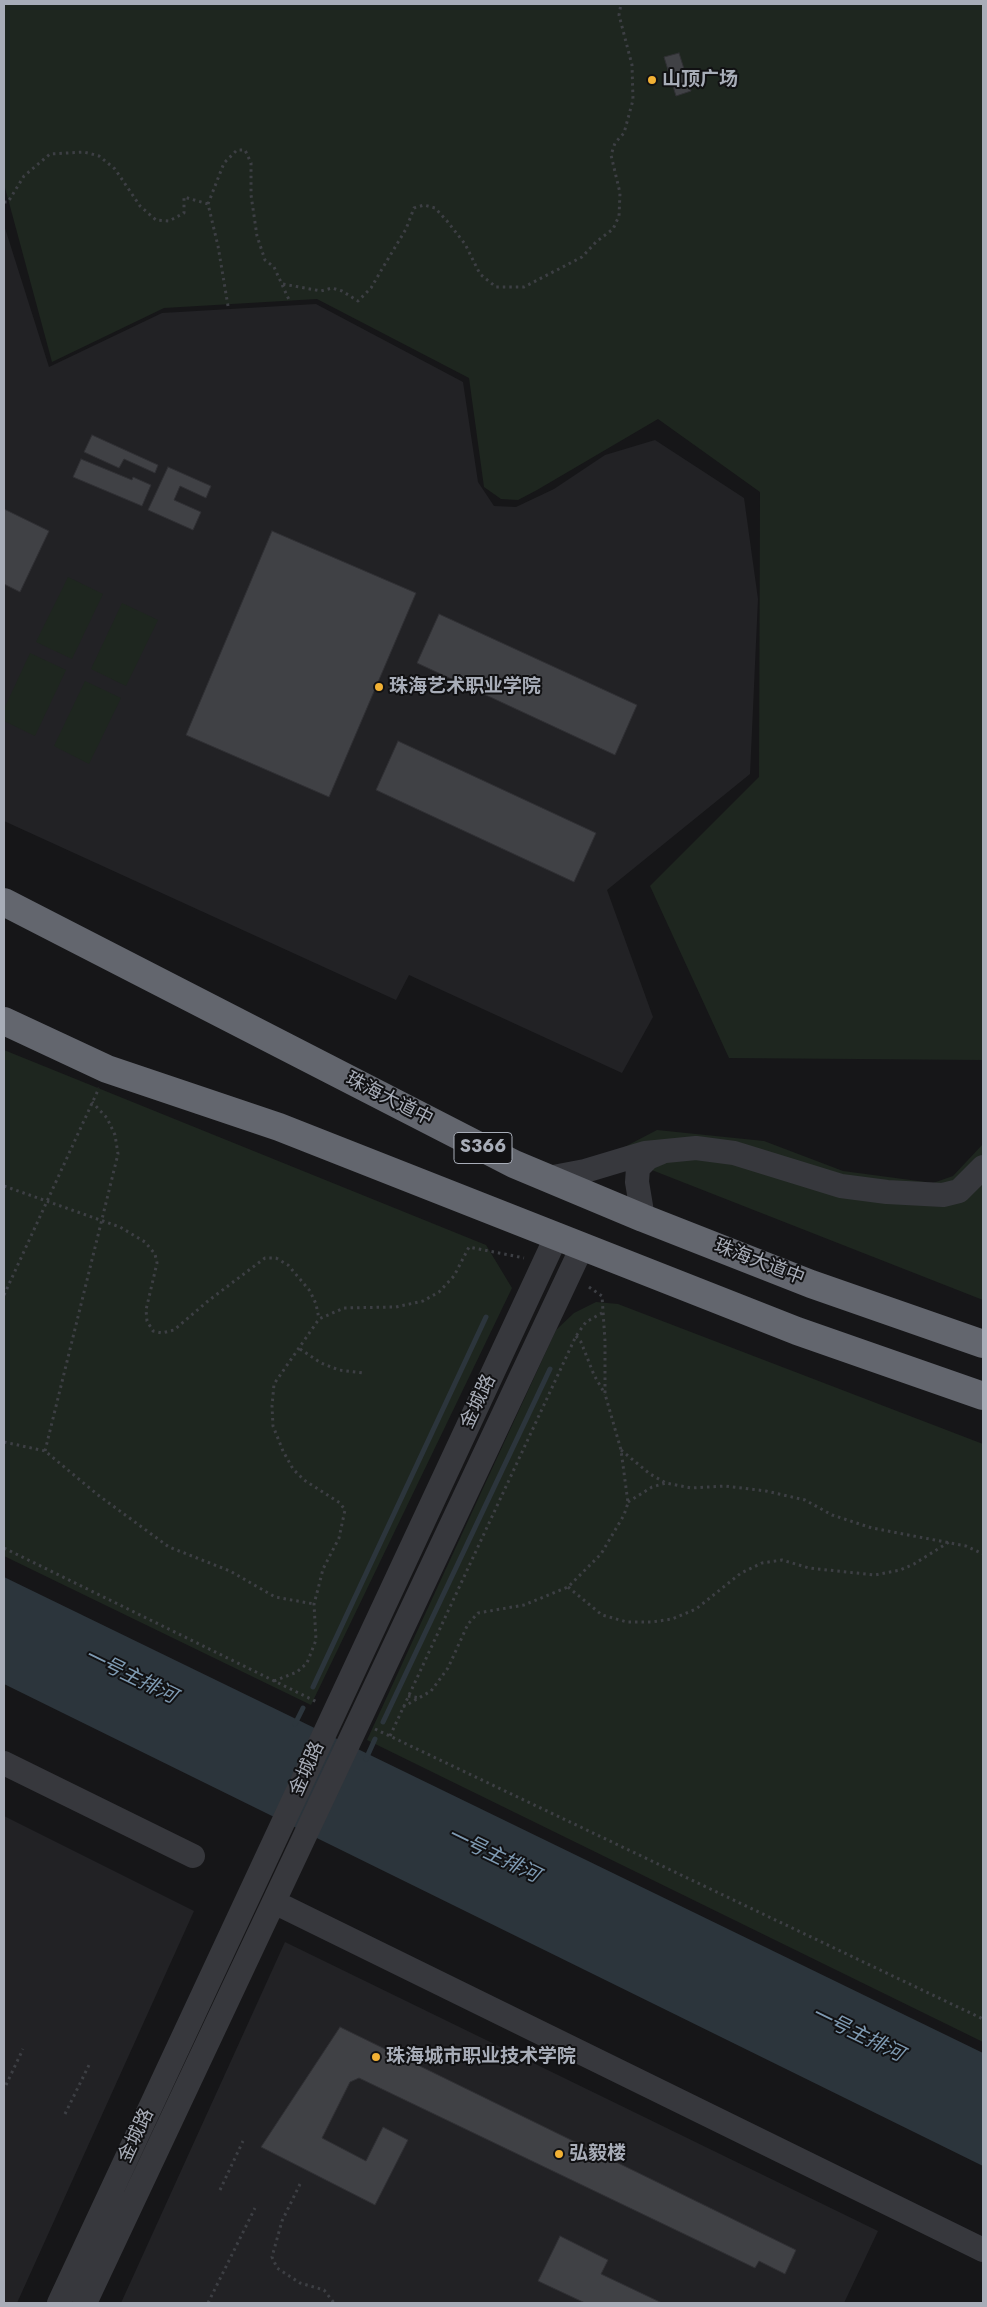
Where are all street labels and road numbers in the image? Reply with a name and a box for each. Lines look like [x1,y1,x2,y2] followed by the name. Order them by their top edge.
[342,1068,436,1132] street label: 珠海大道中
[454,1132,512,1164] road number: S366
[711,1235,807,1291] street label: 珠海大道中
[457,1371,501,1433] street label: 金城路
[286,1738,330,1800] street label: 金城路
[115,2105,159,2167] street label: 金城路

